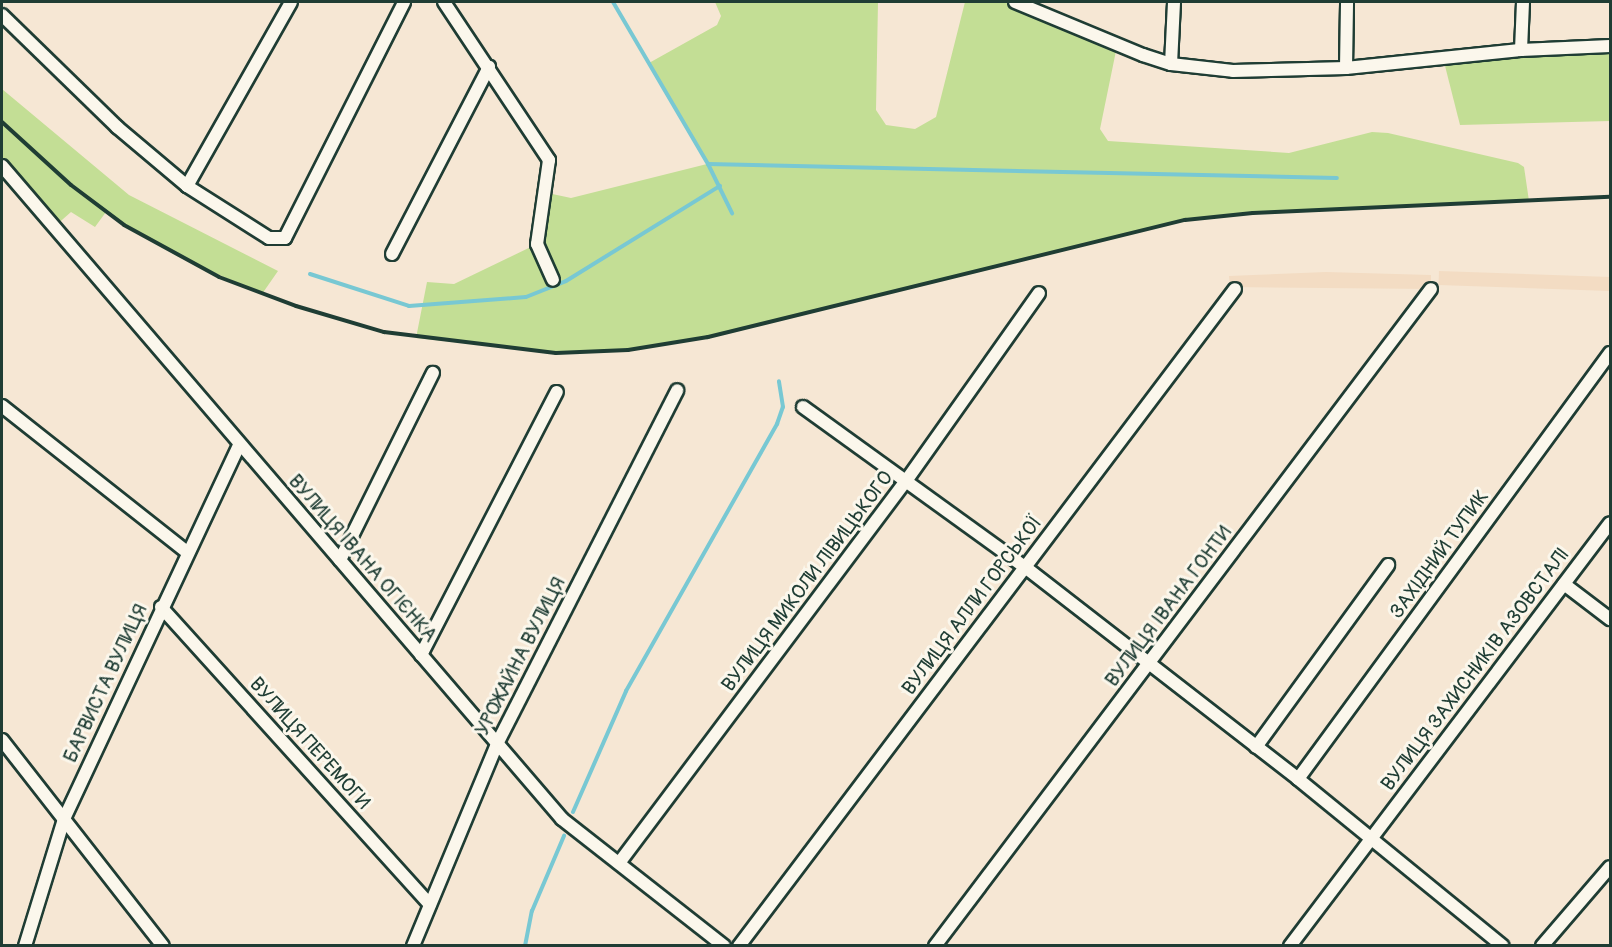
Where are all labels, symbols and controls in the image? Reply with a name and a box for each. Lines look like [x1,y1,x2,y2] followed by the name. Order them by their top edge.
[716,466,898,696] street label: ВУЛИЦЯ МИКОЛИ ЛІВИЦЬКОГО
[284,469,442,647] street label: ВУЛИЦЯ ІВАНА ОГІЄНКА
[1384,485,1494,623] street label: ЗАХІДНИЙ ТУПИК
[897,511,1047,699] street label: ВУЛИЦЯ АЛЛИ ГОРСЬКОЇ
[1100,521,1236,691] street label: ВУЛИЦЯ ІВАНА ГОНТИ
[1376,543,1574,795] street label: ВУЛИЦЯ ЗАХИСНИКІВ АЗОВСТАЛІ
[470,573,570,739] street label: УРОЖАЙНА ВУЛИЦЯ
[58,600,152,766] street label: БАРВИСТА ВУЛИЦЯ
[245,672,375,814] street label: ВУЛИЦЯ ПЕРЕМОГИ

